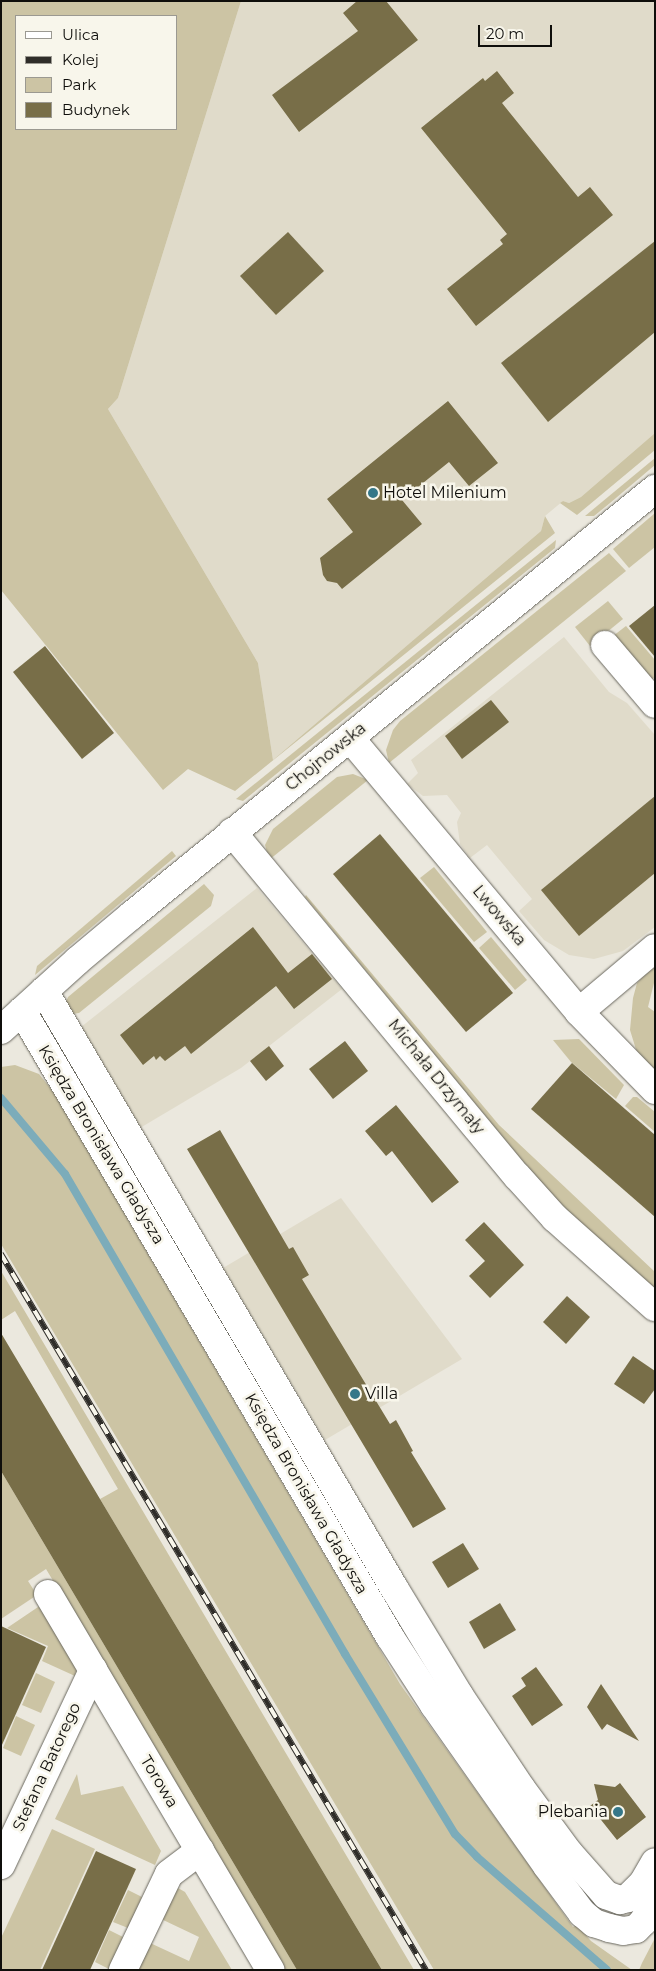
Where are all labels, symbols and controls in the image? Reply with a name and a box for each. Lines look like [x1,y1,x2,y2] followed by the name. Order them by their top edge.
[15,15,178,130] legend
[481,15,555,47] scale bar
[486,24,524,43] text: 20 m
[62,25,99,44] text: Ulica
[62,50,99,69] text: Kolej
[62,75,96,94] text: Park
[62,100,130,119] text: Budynek
[383,483,507,503] place label: Hotel Milenium
[367,487,379,499] marker: Hotel Milenium
[282,719,370,795] street label: Chojnowska
[468,882,530,950] street label: Lwowska
[384,1016,488,1138] street label: Michała Drzymały
[34,1042,168,1248] street label: Księdza Bronisława Gładysza
[365,1384,398,1404] place label: Villa
[349,1388,361,1400] marker: Villa
[240,1390,372,1598] street label: Księdza Bronisława Gładysza
[9,1700,85,1834] street label: Stefana Batorego
[136,1752,182,1812] street label: Torowa
[538,1802,608,1822] place label: Plebania
[612,1806,624,1818] marker: Plebania

